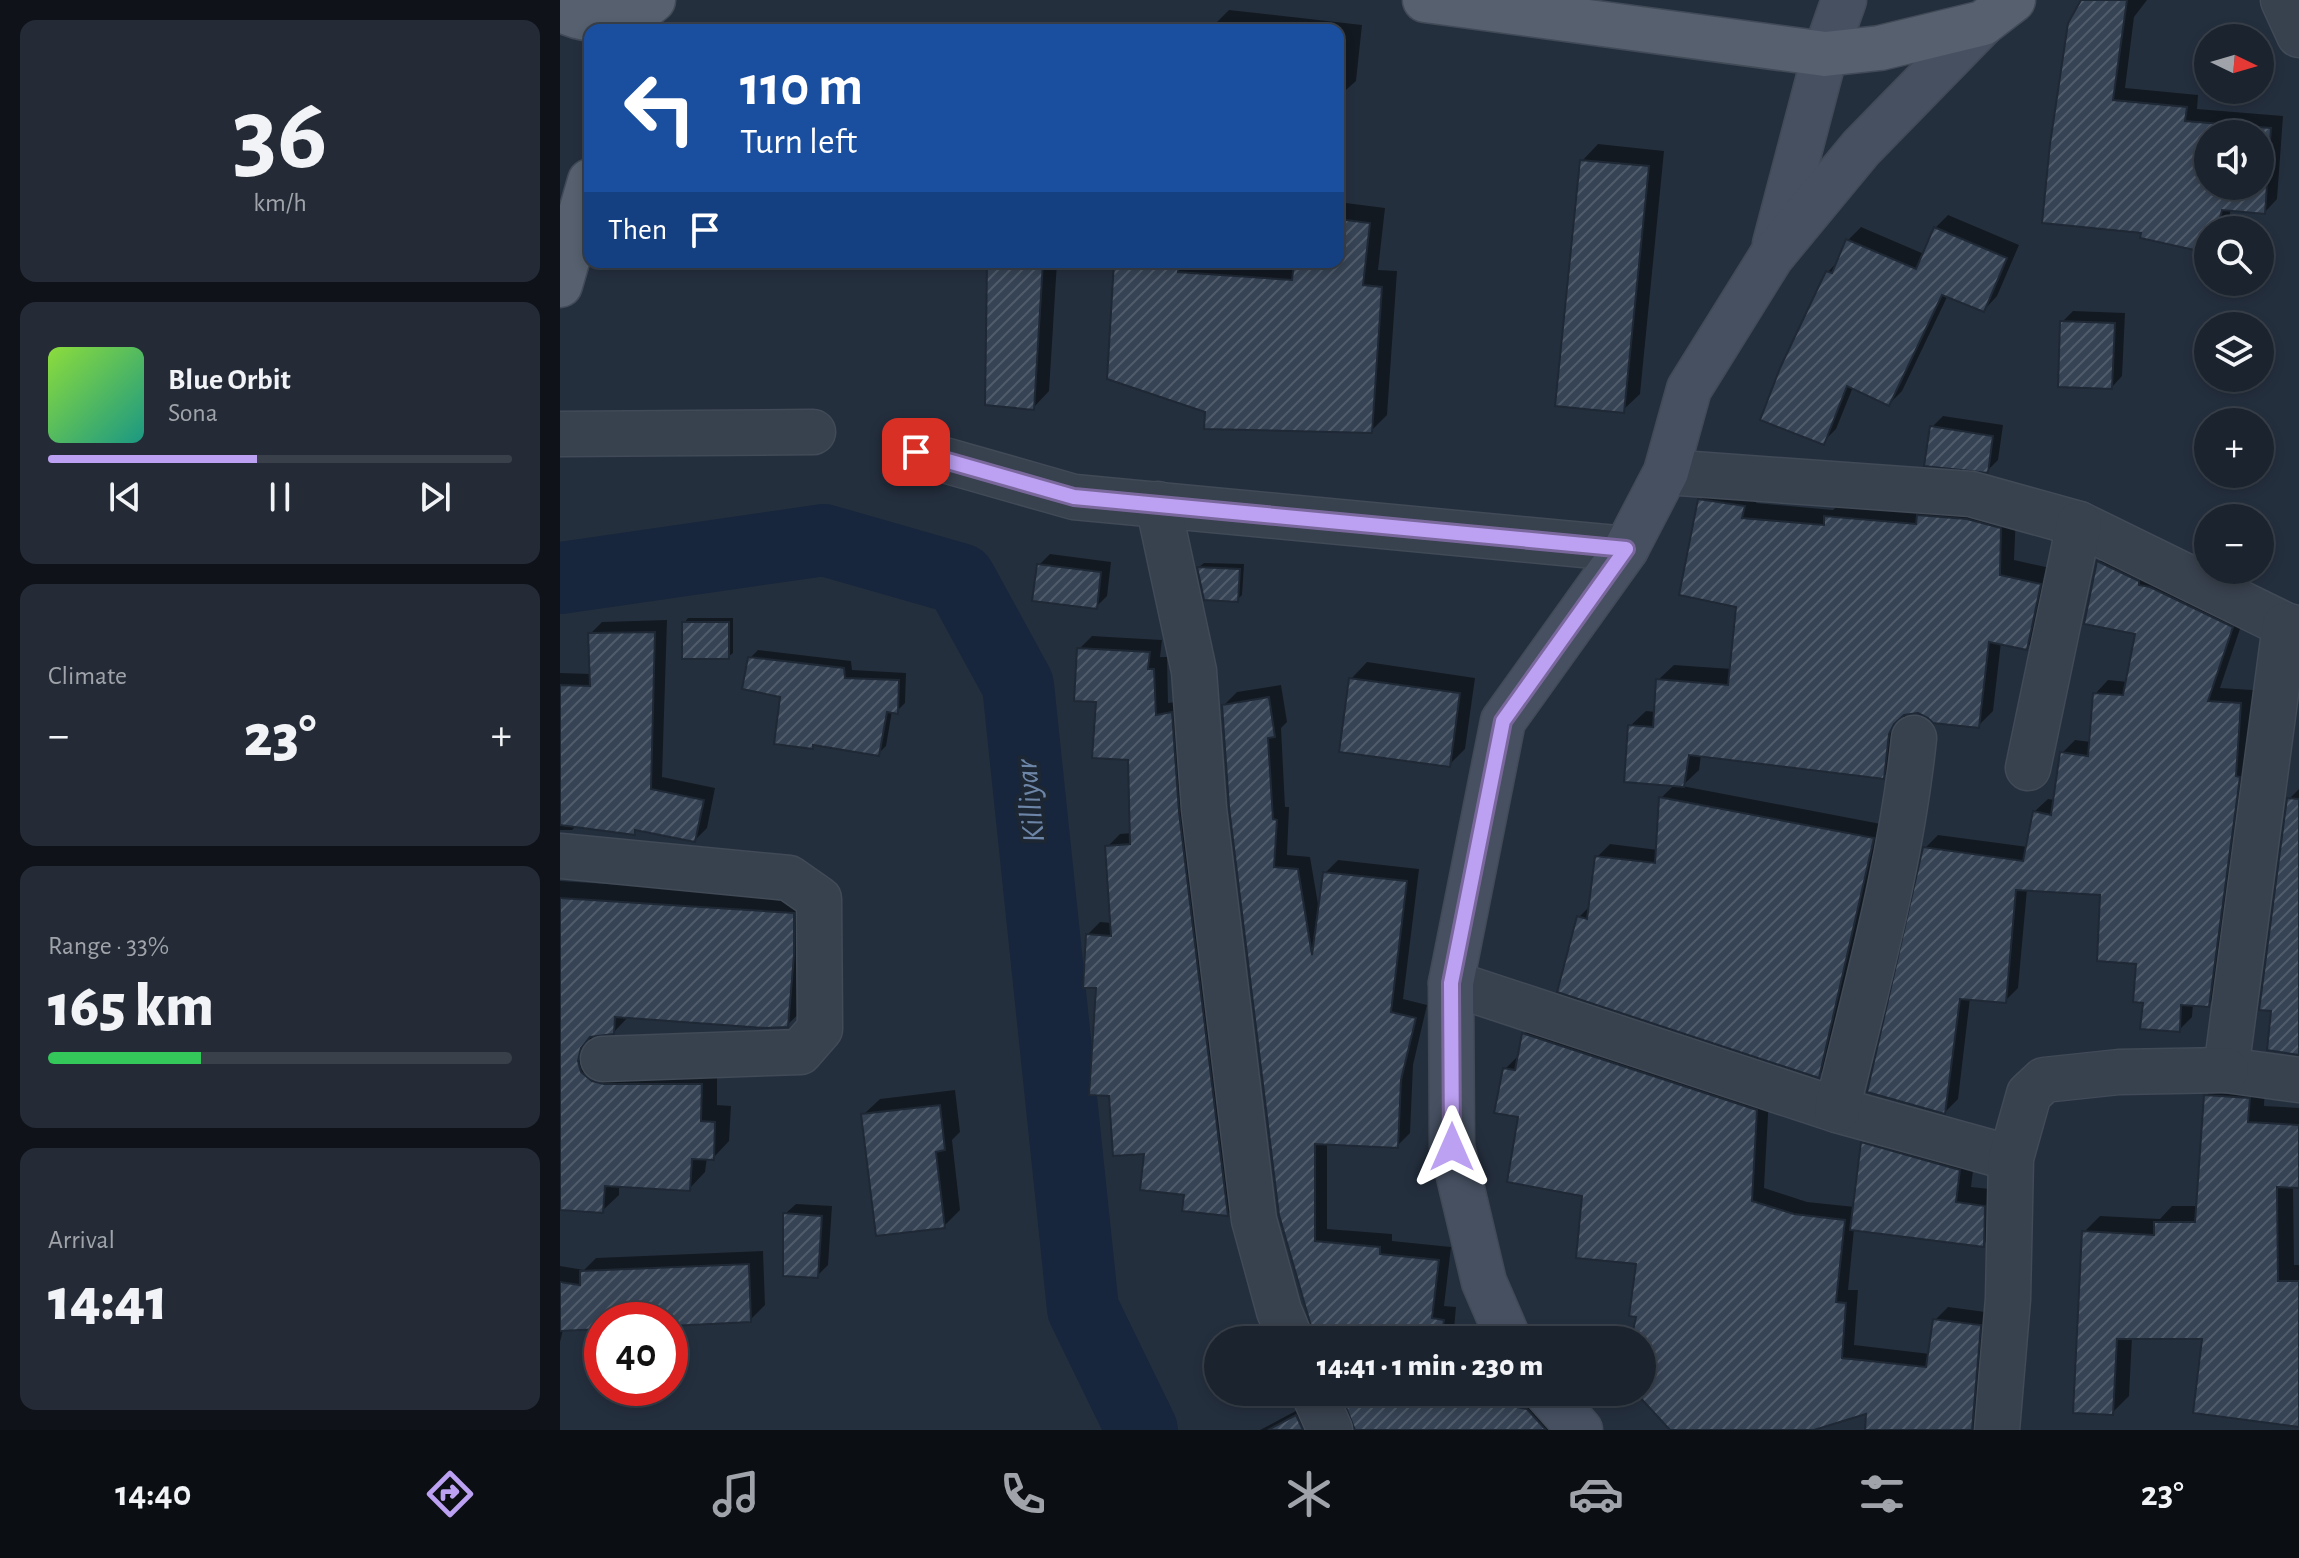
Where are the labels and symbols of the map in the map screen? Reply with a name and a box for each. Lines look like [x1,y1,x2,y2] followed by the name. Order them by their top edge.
[2194,24,2274,104] north arrow
[882,418,950,486] pin
[1010,756,1050,844] water label: Killiyar
[1410,1105,1494,1189] position arrow
[584,1302,688,1406] speed limit sign: 40

